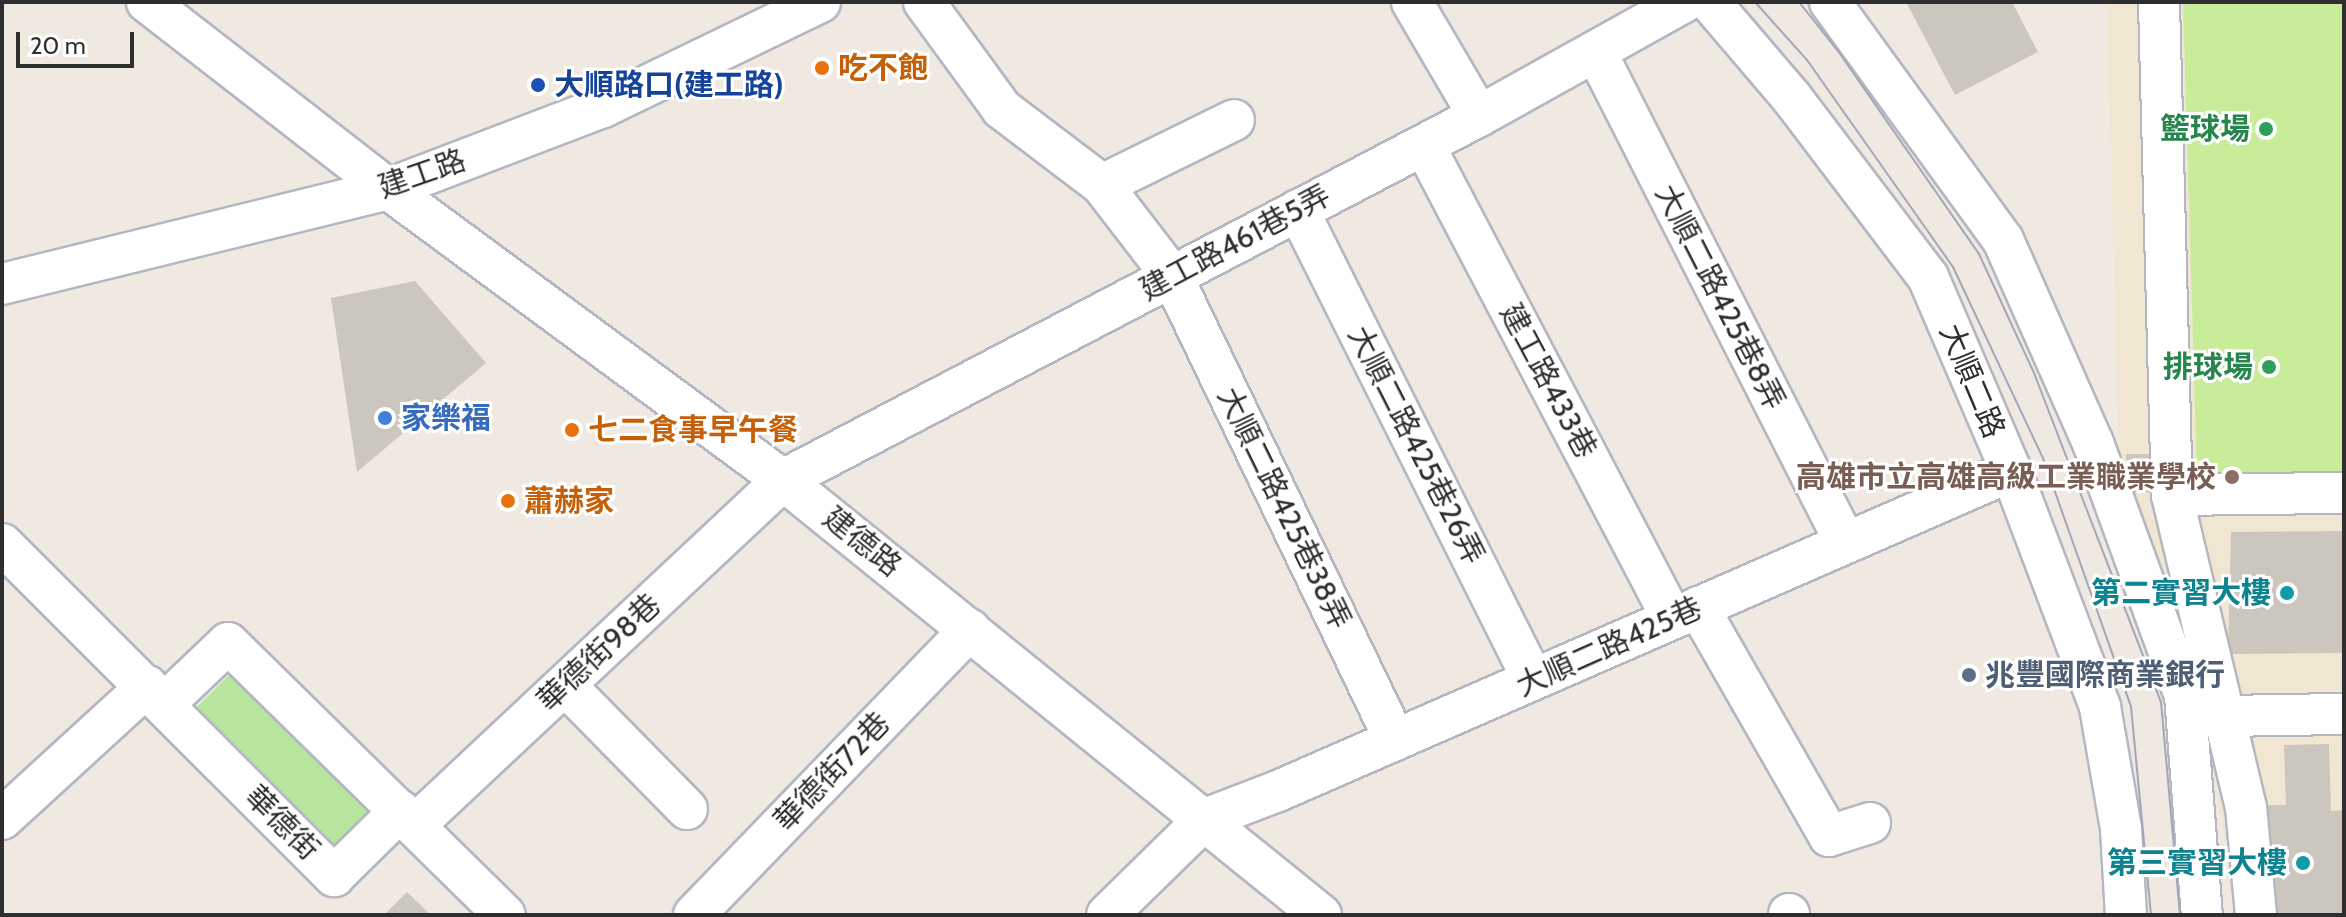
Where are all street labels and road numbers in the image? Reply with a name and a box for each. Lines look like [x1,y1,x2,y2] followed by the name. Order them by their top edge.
[374,142,470,206] street label: 建工路
[1134,178,1336,308] street label: 建工路461巷5弄
[1648,179,1792,415] street label: 大順二路425巷8弄
[1492,298,1604,464] street label: 建工路433巷
[1932,319,2012,443] street label: 大順二路
[1340,320,1492,570] street label: 大順二路425巷26弄
[1210,382,1358,634] street label: 大順二路425巷38弄
[816,500,908,584] street label: 建德路
[530,587,668,719] street label: 華德街98巷
[1511,590,1707,704] street label: 大順二路425巷
[767,705,897,839] street label: 華德街72巷
[237,778,327,868] street label: 華德街

